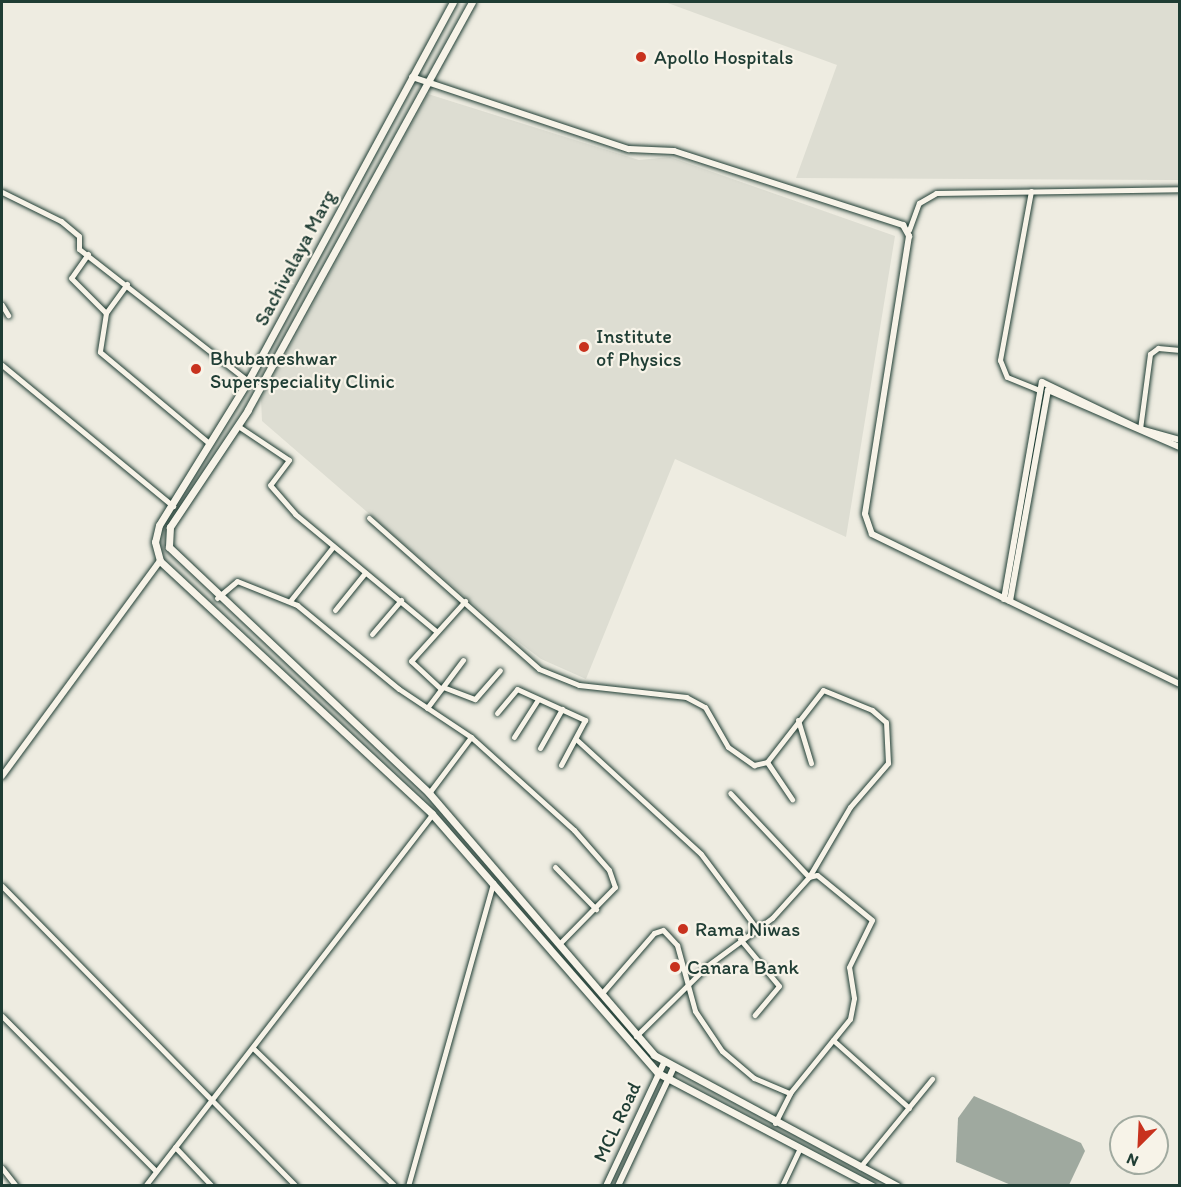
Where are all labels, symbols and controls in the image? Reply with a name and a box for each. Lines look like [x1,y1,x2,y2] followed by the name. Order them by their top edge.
[654,45,794,69] place label: Apollo Hospitals
[632,48,650,66] marker: Apollo Hospitals
[249,186,341,330] street label: Sachivalaya Marg
[596,324,682,371] place label: Institute of Physics
[577,340,591,354] marker: Institute of Physics
[210,346,394,393] place label: Bhubaneshwar Superspeciality Clinic
[187,360,205,378] marker: Bhubaneshwar Superspeciality Clinic
[695,917,800,941] place label: Rama Niwas
[676,922,690,936] marker: Rama Niwas
[687,955,799,979] place label: Canara Bank
[668,960,682,974] marker: Canara Bank
[588,1078,646,1166] street label: MCL Road
[1109,1115,1169,1175] north arrow
[1123,1149,1141,1171] text: N

